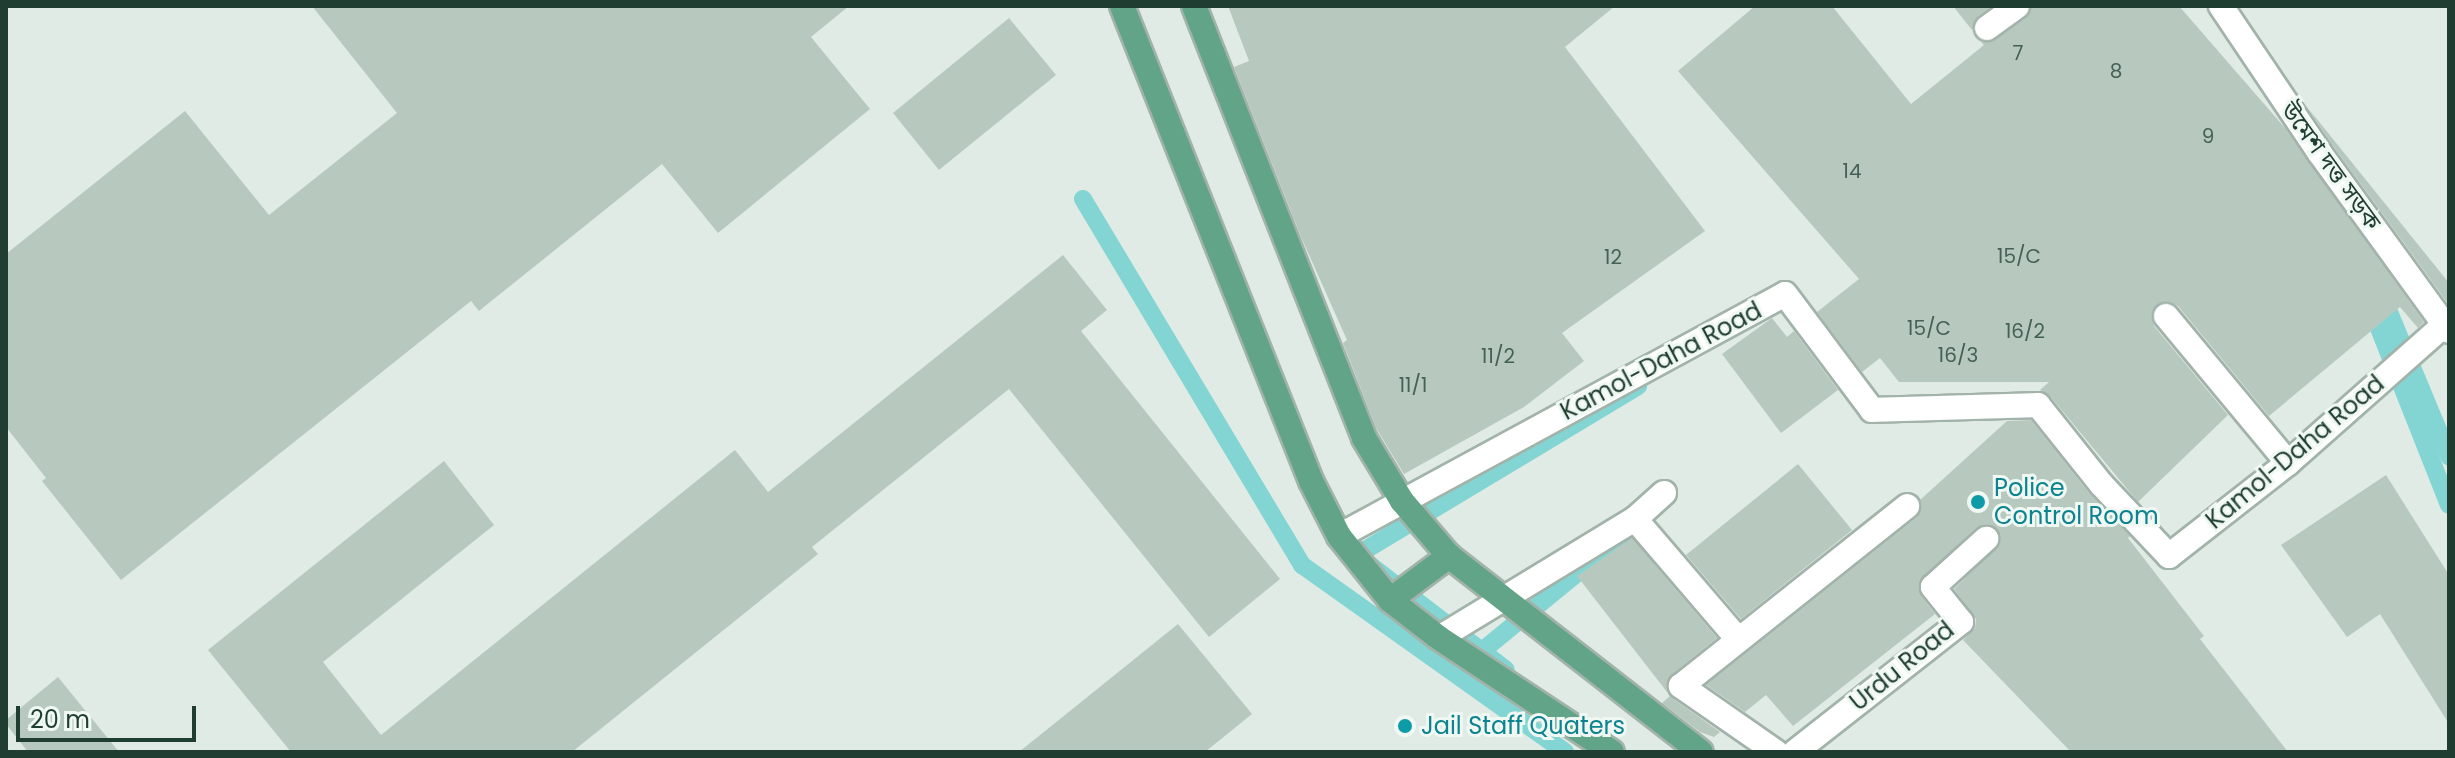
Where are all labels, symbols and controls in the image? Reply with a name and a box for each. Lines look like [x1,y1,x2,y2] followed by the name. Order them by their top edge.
[2013,41,2023,65] house number: 7
[2110,59,2122,83] house number: 8
[2275,96,2387,236] street label: উমেশ দত্ত সড়ক
[2202,124,2214,148] house number: 9
[1843,159,1861,183] house number: 14
[1997,244,2041,268] house number: 15/C
[1604,245,1622,269] house number: 12
[1556,296,1766,426] street label: Kamol-Daha Road
[1907,316,1951,340] house number: 15/C
[2005,319,2045,343] house number: 16/2
[1938,343,1978,367] house number: 16/3
[1481,344,1515,368] house number: 11/2
[2200,369,2390,535] street label: Kamol-Daha Road
[1399,373,1427,397] house number: 11/1
[1994,474,2159,530] place label: Police Control Room
[1969,493,1987,511] marker: Police Control Room
[1844,615,1960,717] street label: Urdu Road
[20,690,200,740] scale bar
[30,703,90,736] text: 20 m
[1421,712,1625,740] place label: Jail Staff Quaters
[1396,717,1414,735] marker: Jail Staff Quaters

